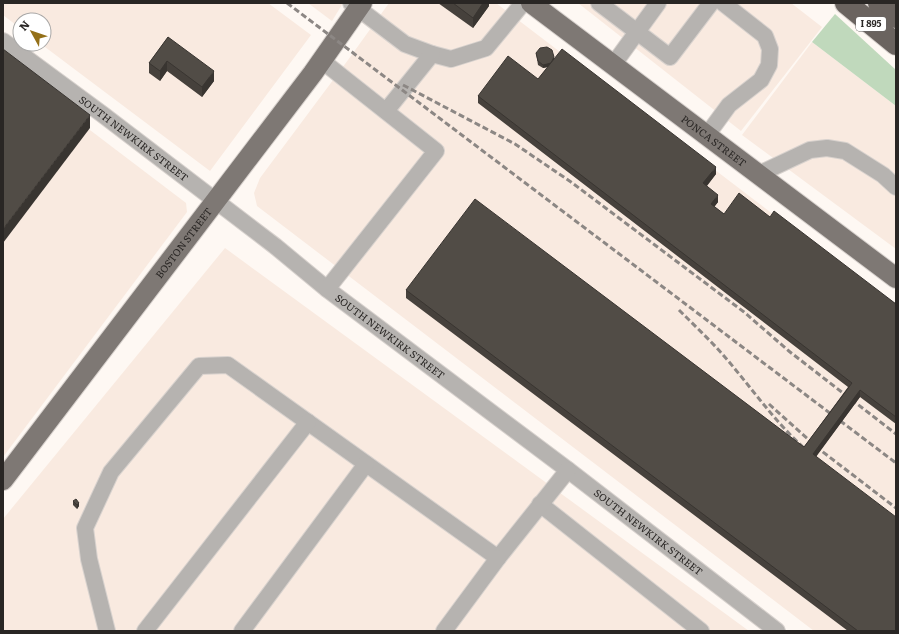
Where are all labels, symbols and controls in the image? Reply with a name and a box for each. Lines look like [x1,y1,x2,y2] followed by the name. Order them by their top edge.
[12,12,52,52] north arrow
[14,16,33,34] text: N
[856,17,886,31] road number: I 895
[76,92,192,184] street label: SOUTH NEWKIRK STREET
[678,111,750,170] street label: PONCA STREET
[151,204,215,281] street label: BOSTON STREET
[332,290,448,382] street label: SOUTH NEWKIRK STREET
[591,485,706,578] street label: SOUTH NEWKIRK STREET

